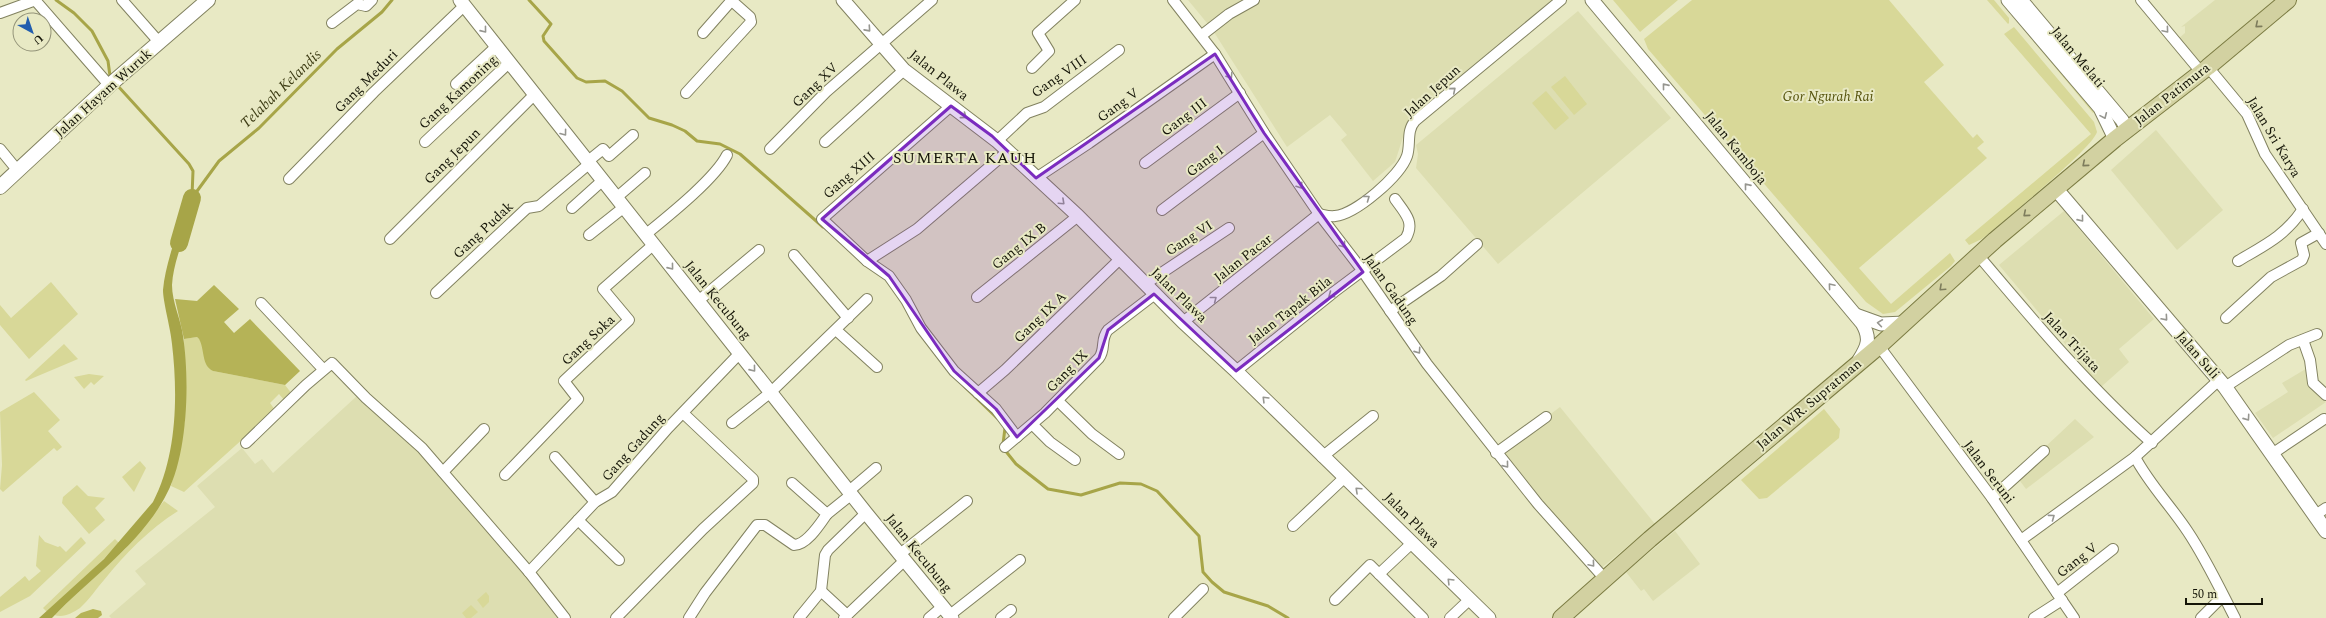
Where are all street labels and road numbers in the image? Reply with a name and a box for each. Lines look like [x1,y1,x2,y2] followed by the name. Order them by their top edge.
[2046,22,2110,92] street label: Jalan Melati
[50,43,156,142] street label: Jalan Hayam Wuruk
[329,44,403,118] street label: Gang Meduri
[905,44,974,106] street label: Jalan Plawa
[1027,49,1091,103] street label: Gang VIII
[414,50,502,134] street label: Gang Kamoning
[2129,57,2215,131] street label: Jalan Patimura
[787,58,843,112] street label: Gang XV
[1399,60,1465,122] street label: Jalan Jepun
[1093,83,1143,127] street label: Gang V
[1156,93,1212,141] street label: Gang III
[2242,93,2307,182] street label: Jalan Sri Karya
[1700,107,1772,190] street label: Jalan Kamboja
[419,123,485,189] street label: Gang Jepun
[1182,140,1228,182] street label: Gang I
[818,146,880,204] street label: Gang XIII
[448,196,518,264] street label: Gang Pudak
[1161,215,1217,261] street label: Gang VI
[987,217,1051,275] street label: Gang IX B
[1209,228,1277,288] street label: Jalan Pacar
[1358,249,1424,329] street label: Jalan Gadung
[679,256,757,344] street label: Jalan Kecubung
[1146,263,1212,328] street label: Jalan Plawa
[1244,271,1336,349] street label: Jalan Tapak Bila
[1009,286,1072,348] street label: Gang IX A
[2038,307,2106,377] street label: Jalan Trijata
[557,310,620,370] street label: Gang Soka
[2171,326,2225,384] street label: Jalan Suli
[1041,345,1093,397] street label: Gang IX
[1752,353,1866,455] street label: Jalan WR. Supratman
[596,408,670,486] street label: Gang Gadung
[1958,436,2020,508] street label: Jalan Seruni
[1379,487,1445,553] street label: Jalan Plawa
[880,509,958,597] street label: Jalan Kecubung
[2052,537,2102,583] street label: Gang V

